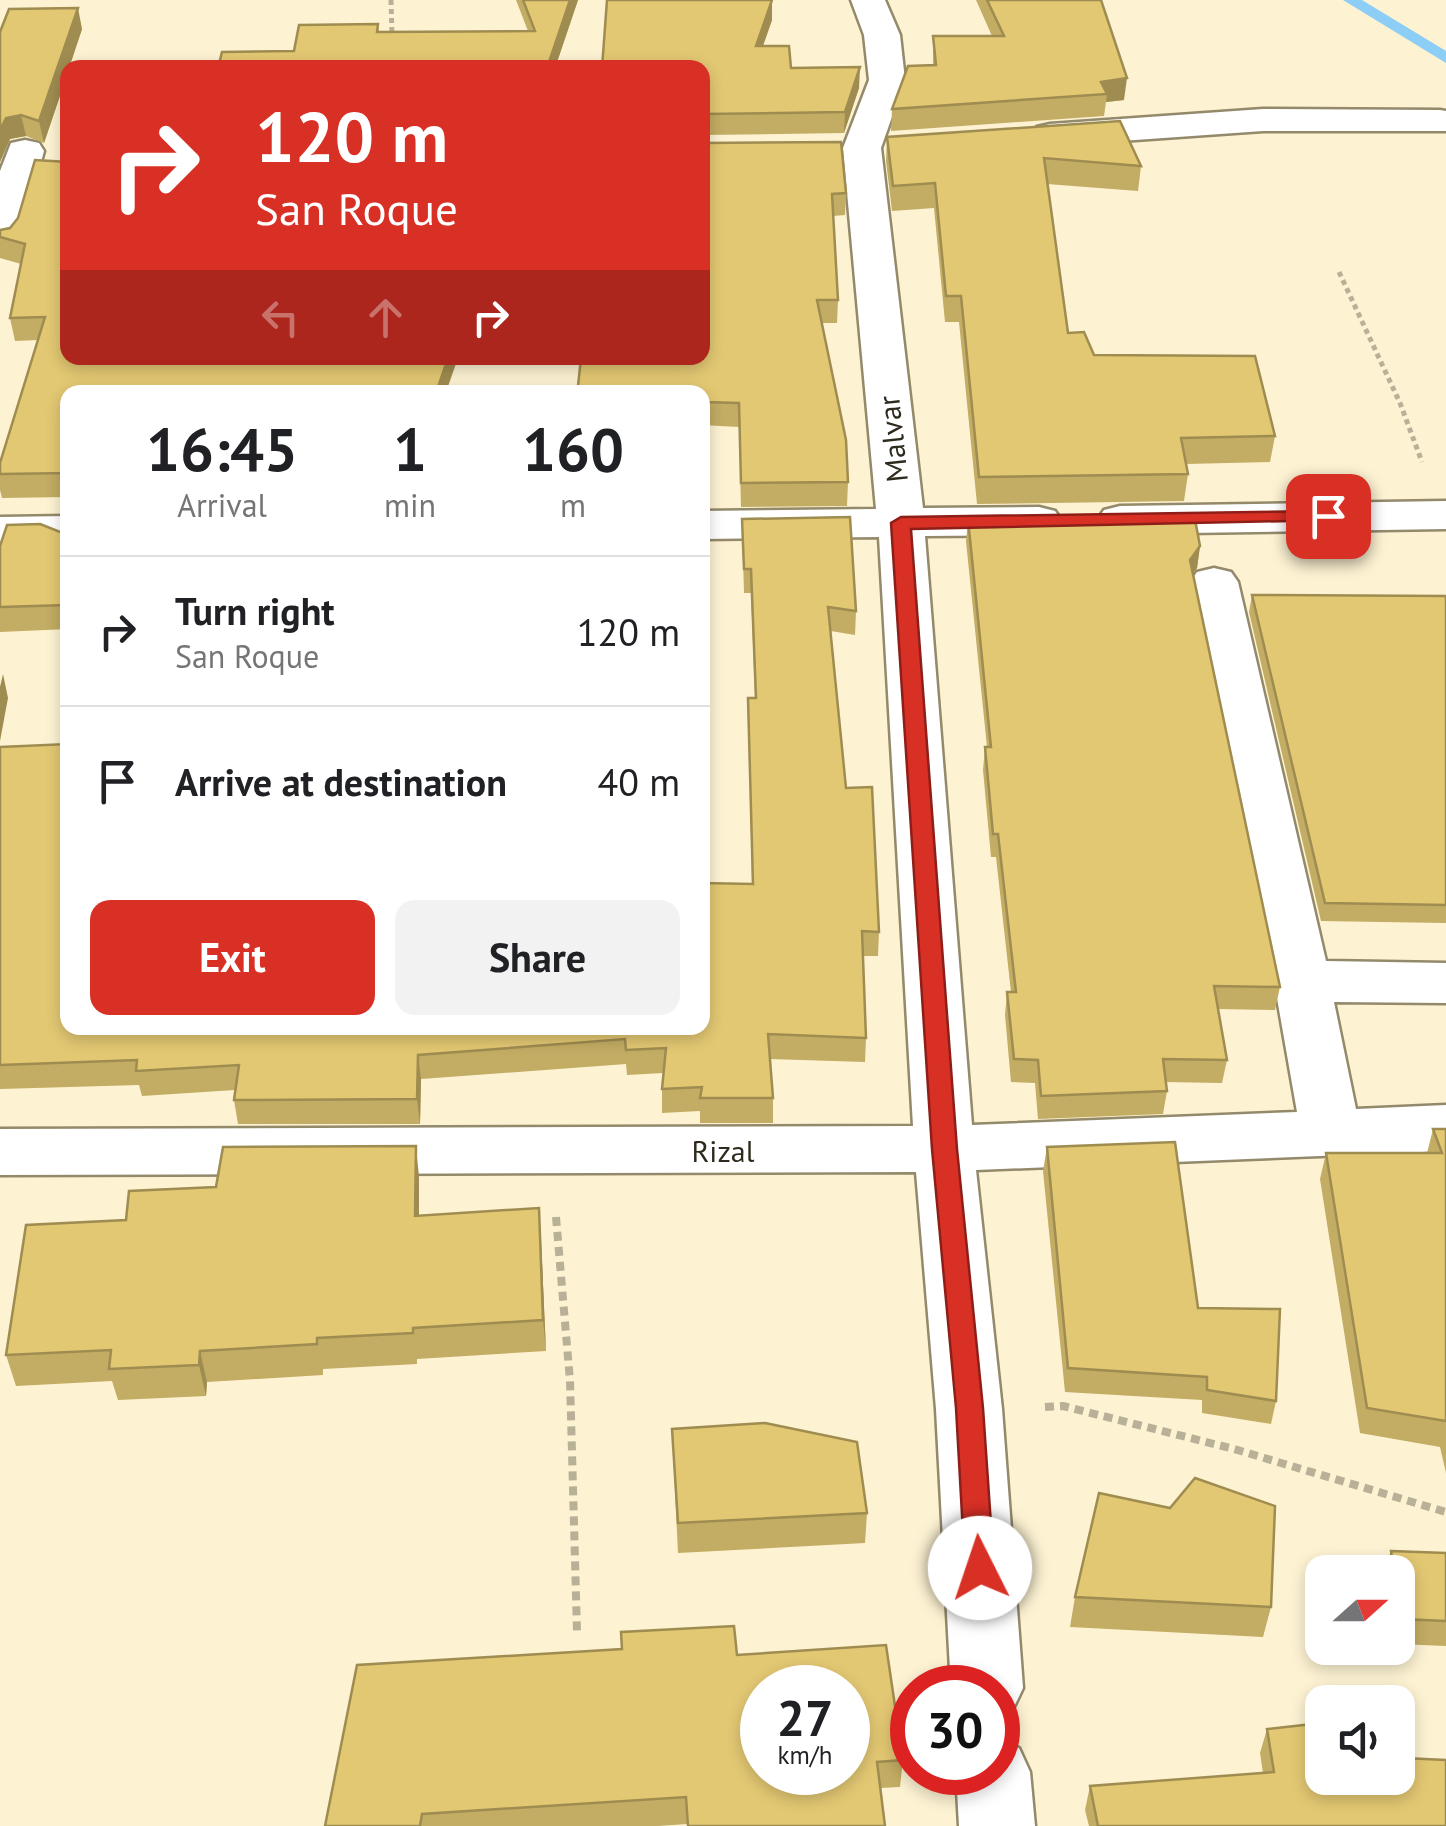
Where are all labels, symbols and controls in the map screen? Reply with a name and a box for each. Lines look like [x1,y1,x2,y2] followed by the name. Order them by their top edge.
[255,91,448,181] text: 120 m
[90,100,220,230] icon: right
[255,179,458,237] text: San Roque
[253,290,308,345] icon: left
[358,290,413,345] icon: ahead
[463,290,518,345] icon: right
[868,394,916,484] street label: Malvar
[146,410,298,488] text: 16:45
[393,410,427,488] text: 1
[522,410,624,488] text: 160
[1286,474,1371,559] pin
[177,484,267,526] text: Arrival
[384,484,436,526] text: min
[560,484,586,526] text: m
[1301,489,1356,544] icon: arrive
[175,586,335,635] text: Turn right
[90,604,145,659] icon: right
[577,607,680,656] text: 120 m
[175,635,319,677] text: San Roque
[90,754,145,809] icon: arrive
[175,757,507,806] text: Arrive at destination
[598,757,680,806] text: 40 m
[90,900,375,1015] button: Exit
[395,900,680,1015] button: Share
[692,1131,755,1170] street label: Rizal
[928,1516,1032,1620] position arrow
[1305,1555,1415,1665] north arrow
[1305,1555,1415,1795] map controls
[890,1665,1020,1795] speed limit sign: 30
[777,1685,833,1750] text: 27
[1305,1685,1415,1795] button: sound
[778,1739,832,1771] text: km/h

